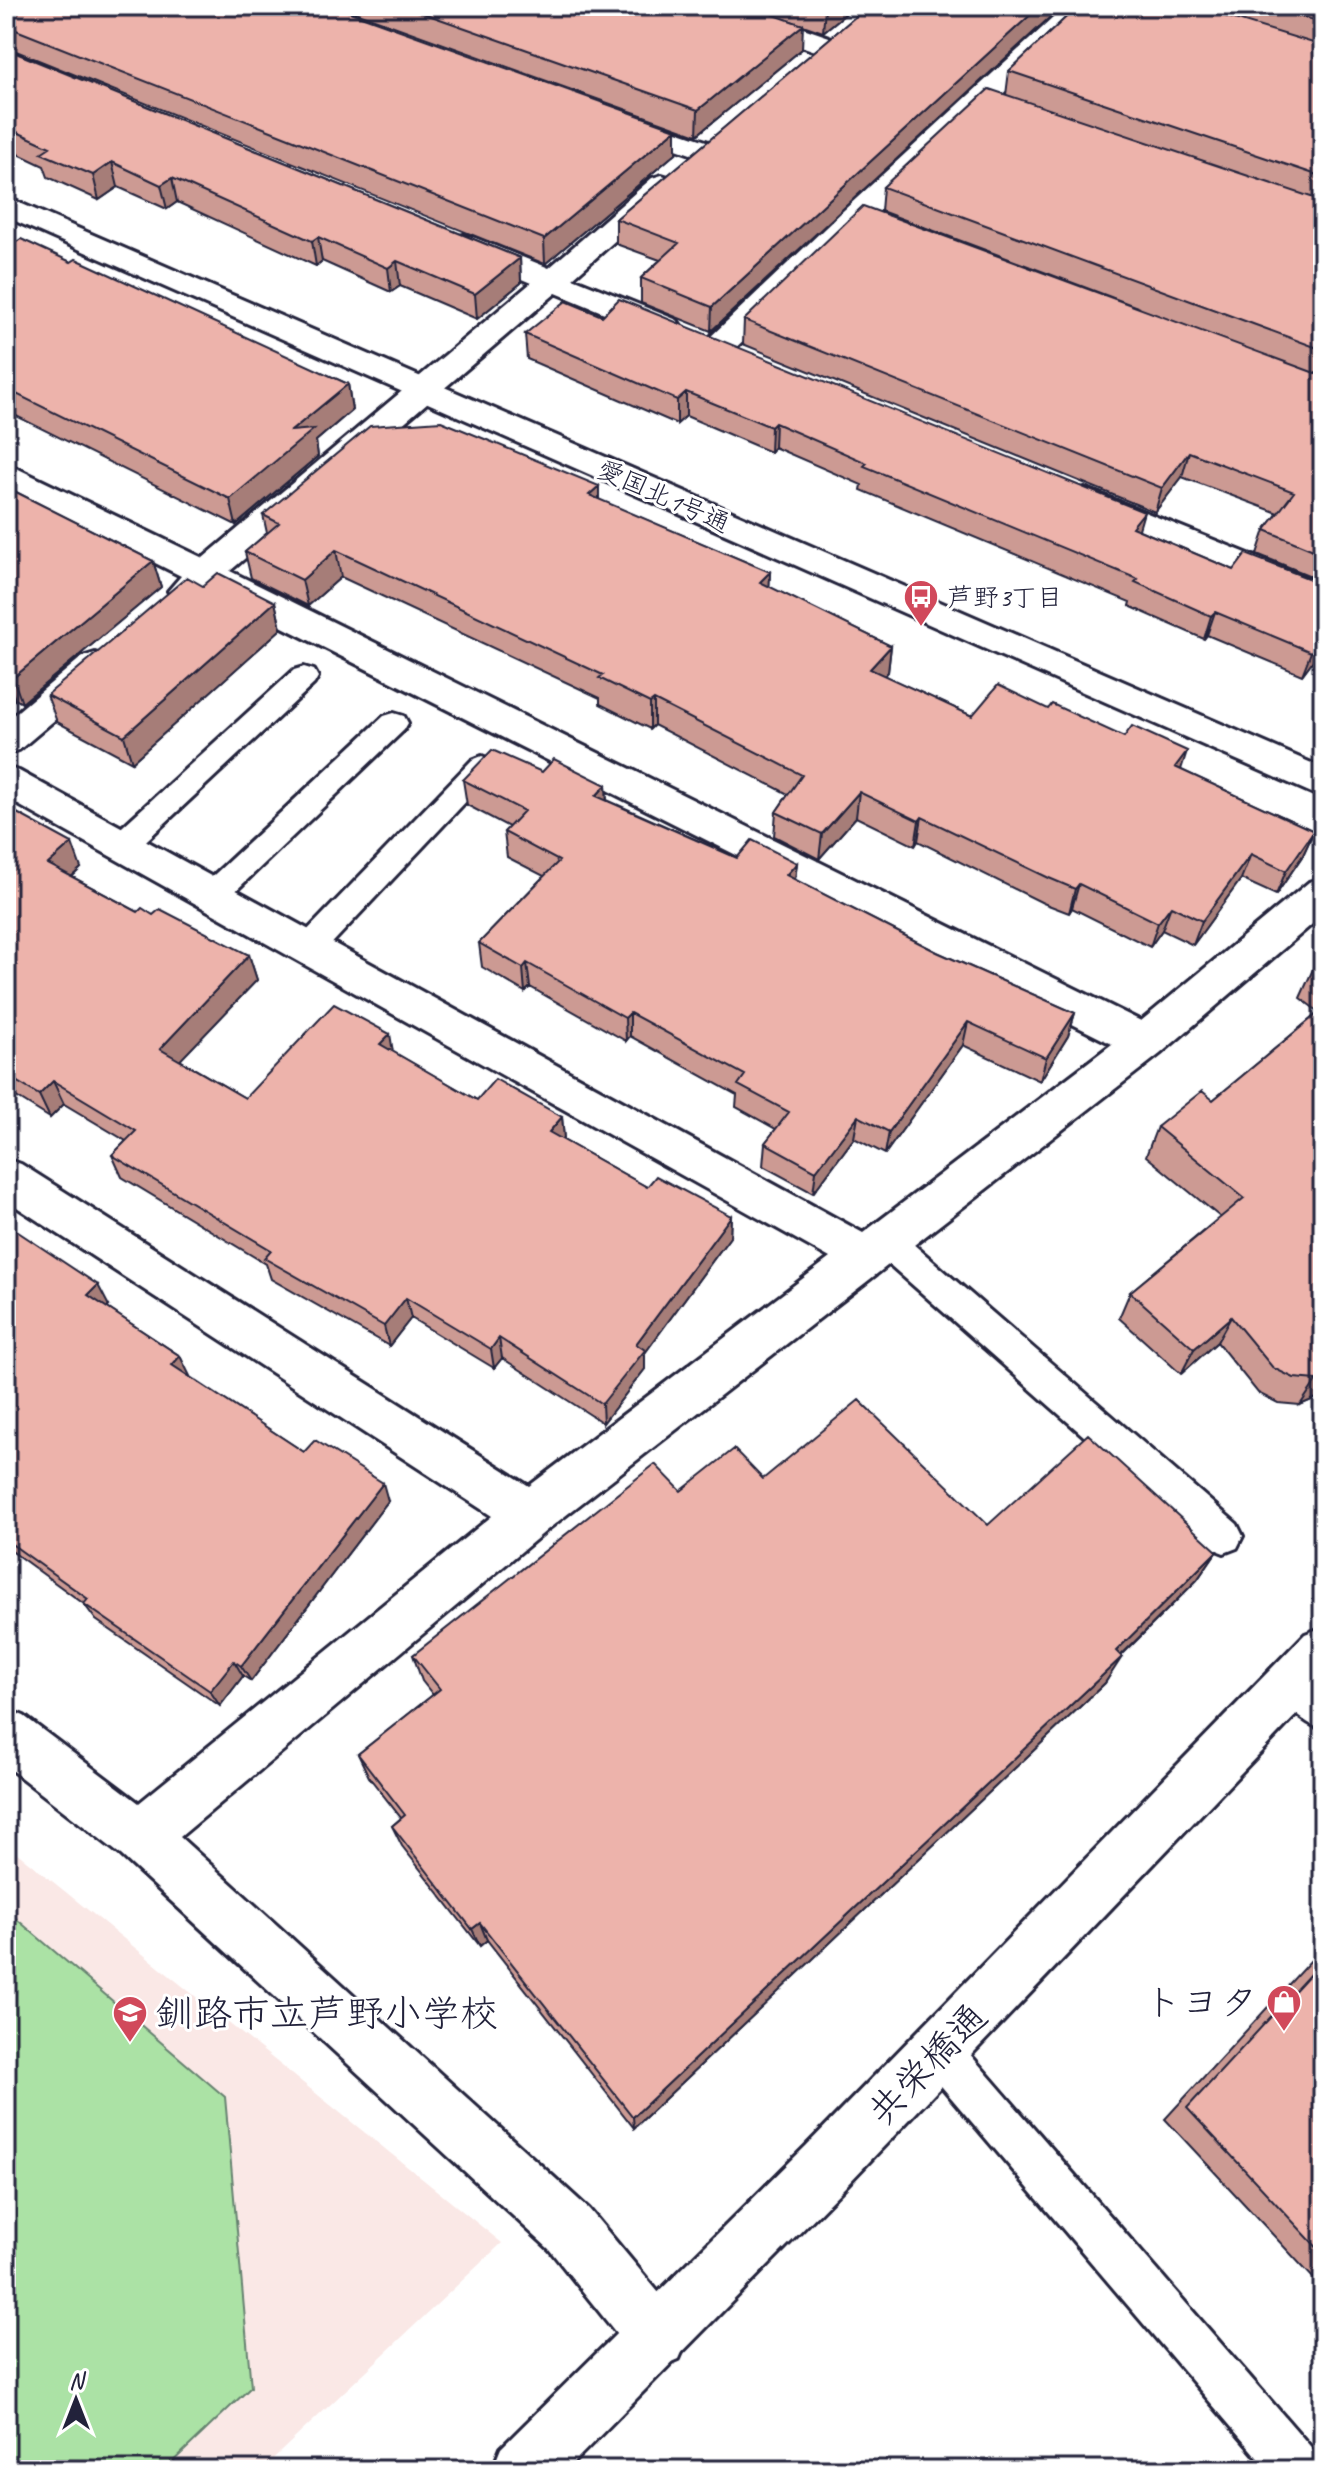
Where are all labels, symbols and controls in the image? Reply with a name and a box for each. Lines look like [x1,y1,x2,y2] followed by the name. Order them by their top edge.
[592,453,735,540] street label: 愛国北1号通
[902,578,940,628] bus stop icon: 芦野3丁目
[947,581,1063,614] place label: 芦野3丁目
[1144,1979,1258,2026] place label: トヨタ
[1265,1983,1303,2033] shop icon: トヨタ
[156,1990,498,2037] place label: 釧路市立芦野小学校
[858,1993,997,2135] street label: 共栄橋通
[111,1994,149,2044] school or university icon: 釧路市立芦野小学校
[36,2360,116,2440] north arrow
[69,2367,86,2395] text: N

